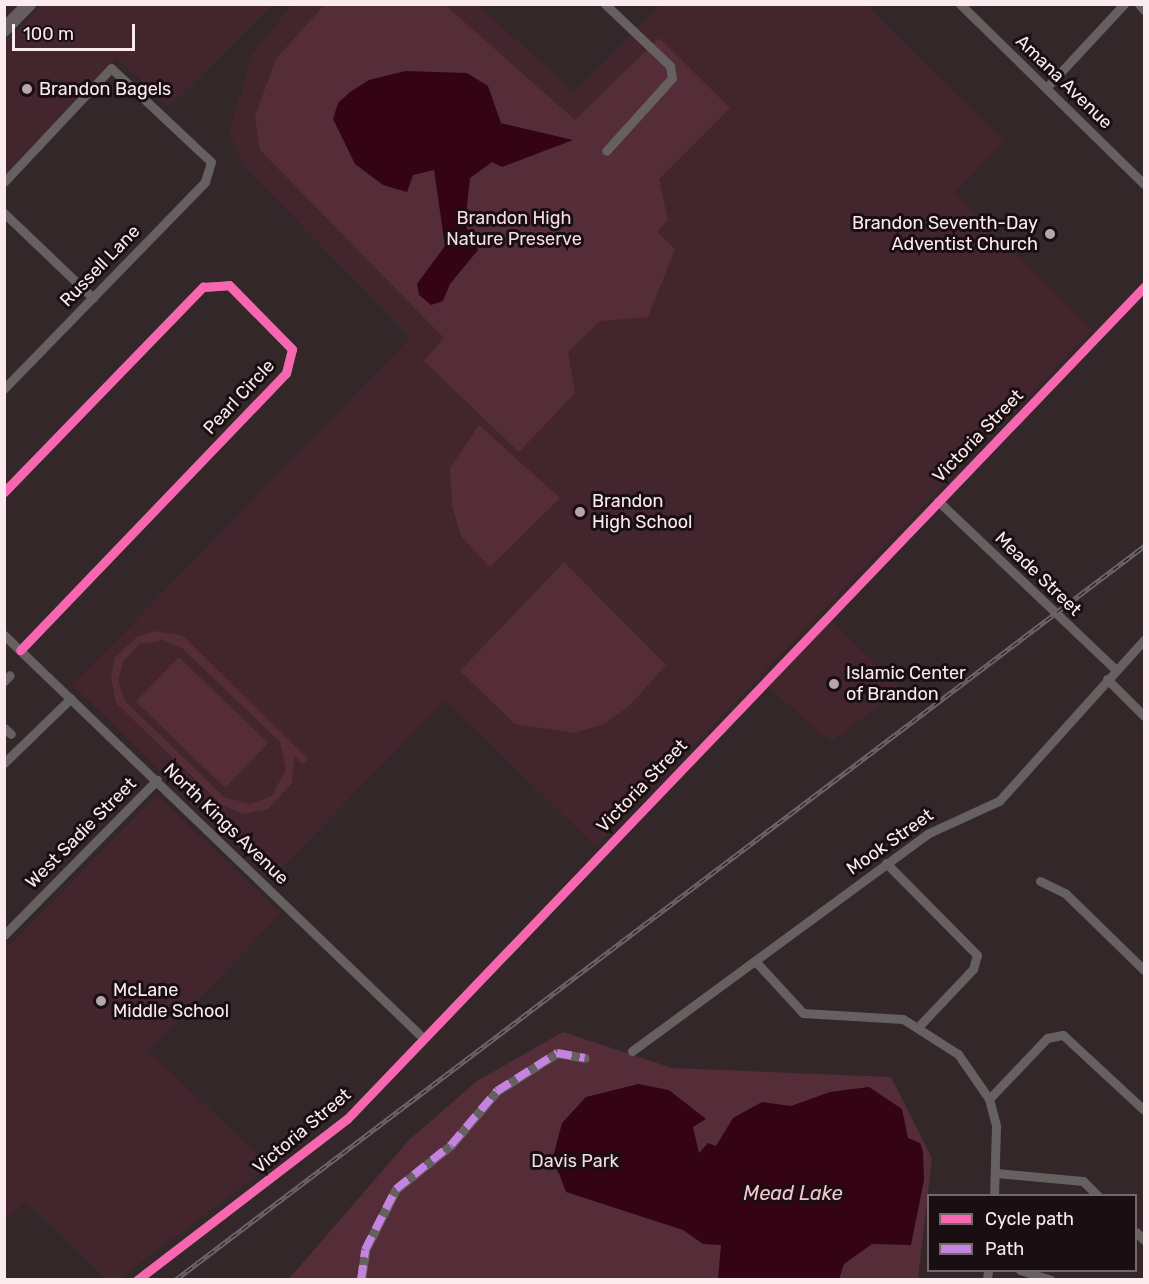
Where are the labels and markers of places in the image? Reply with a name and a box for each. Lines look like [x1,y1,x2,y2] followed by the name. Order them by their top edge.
[39,78,171,100] place label: Brandon Bagels
[20,82,34,96] marker: Brandon Bagels
[852,213,1038,256] place label: Brandon Seventh-Day Adventist Church
[1043,227,1057,241] marker: Brandon Seventh-Day Adventist Church
[592,491,692,534] place label: Brandon High School
[573,505,587,519] marker: Brandon High School
[846,663,966,706] place label: Islamic Center of Brandon
[827,677,841,691] marker: Islamic Center of Brandon
[113,980,229,1022] place label: McLane Middle School
[94,994,108,1008] marker: McLane Middle School

